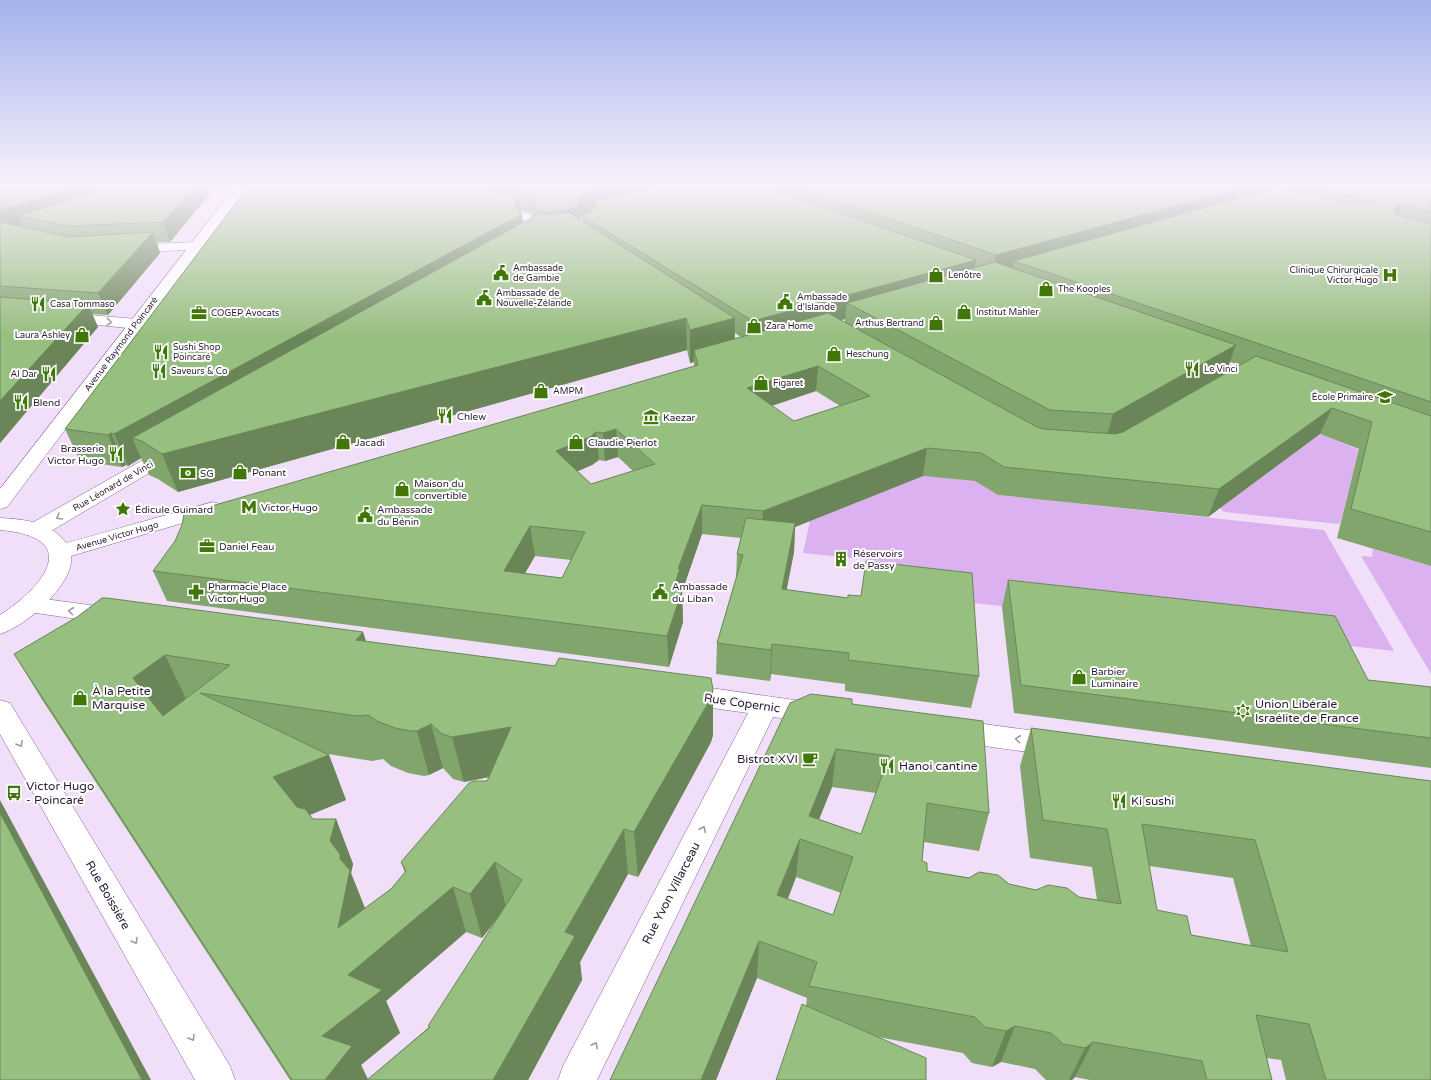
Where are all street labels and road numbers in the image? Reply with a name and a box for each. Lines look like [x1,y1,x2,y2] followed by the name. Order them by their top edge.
[82,295,161,394] street label: Avenue Raymond Poincaré
[71,459,155,514] street label: Rue Léonard de Vinci
[74,519,160,554] street label: Avenue Victor Hugo
[703,691,781,715] street label: Rue Copernic
[639,840,703,946] street label: Rue Yvon Villarceau
[83,858,133,932] street label: Rue Boissière

